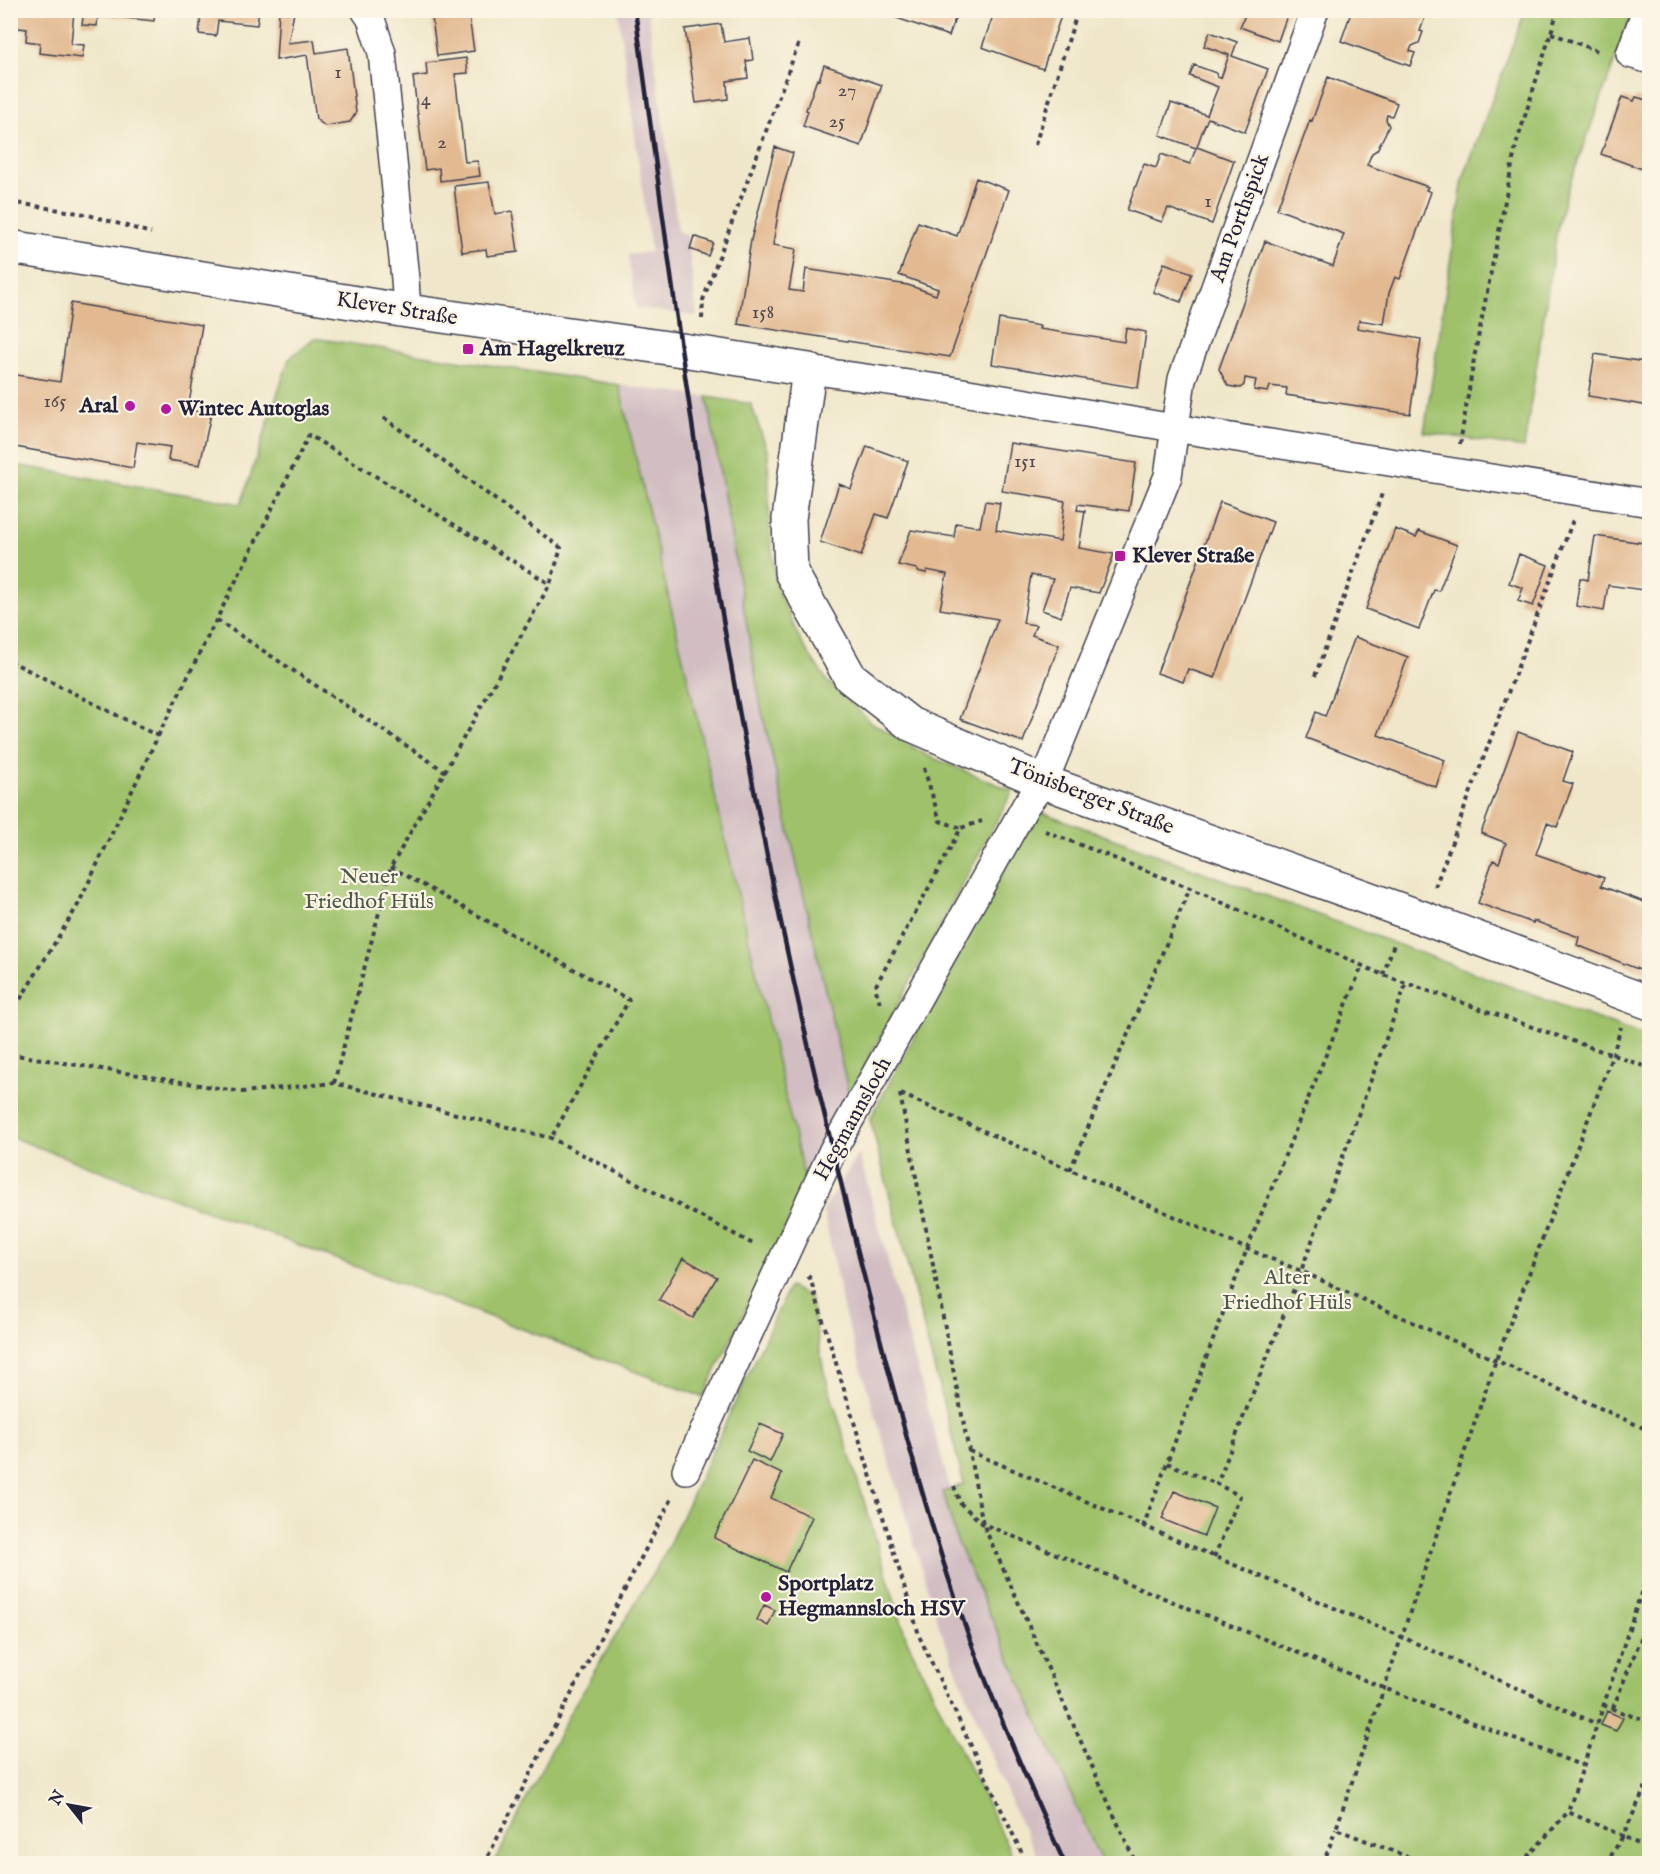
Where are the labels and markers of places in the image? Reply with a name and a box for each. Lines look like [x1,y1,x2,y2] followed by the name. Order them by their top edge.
[479,335,625,363] place label: Am Hagelkreuz
[461,342,475,356] marker: Am Hagelkreuz
[79,392,119,420] place label: Aral
[177,395,330,423] place label: Wintec Autoglas
[123,399,137,413] marker: Aral
[159,402,173,416] marker: Wintec Autoglas
[1132,542,1254,570] place label: Klever Straße
[1113,549,1127,563] marker: Klever Straße
[778,1570,966,1623] place label: Sportplatz Hegmannsloch HSV
[759,1590,773,1604] marker: Sportplatz Hegmannsloch HSV

